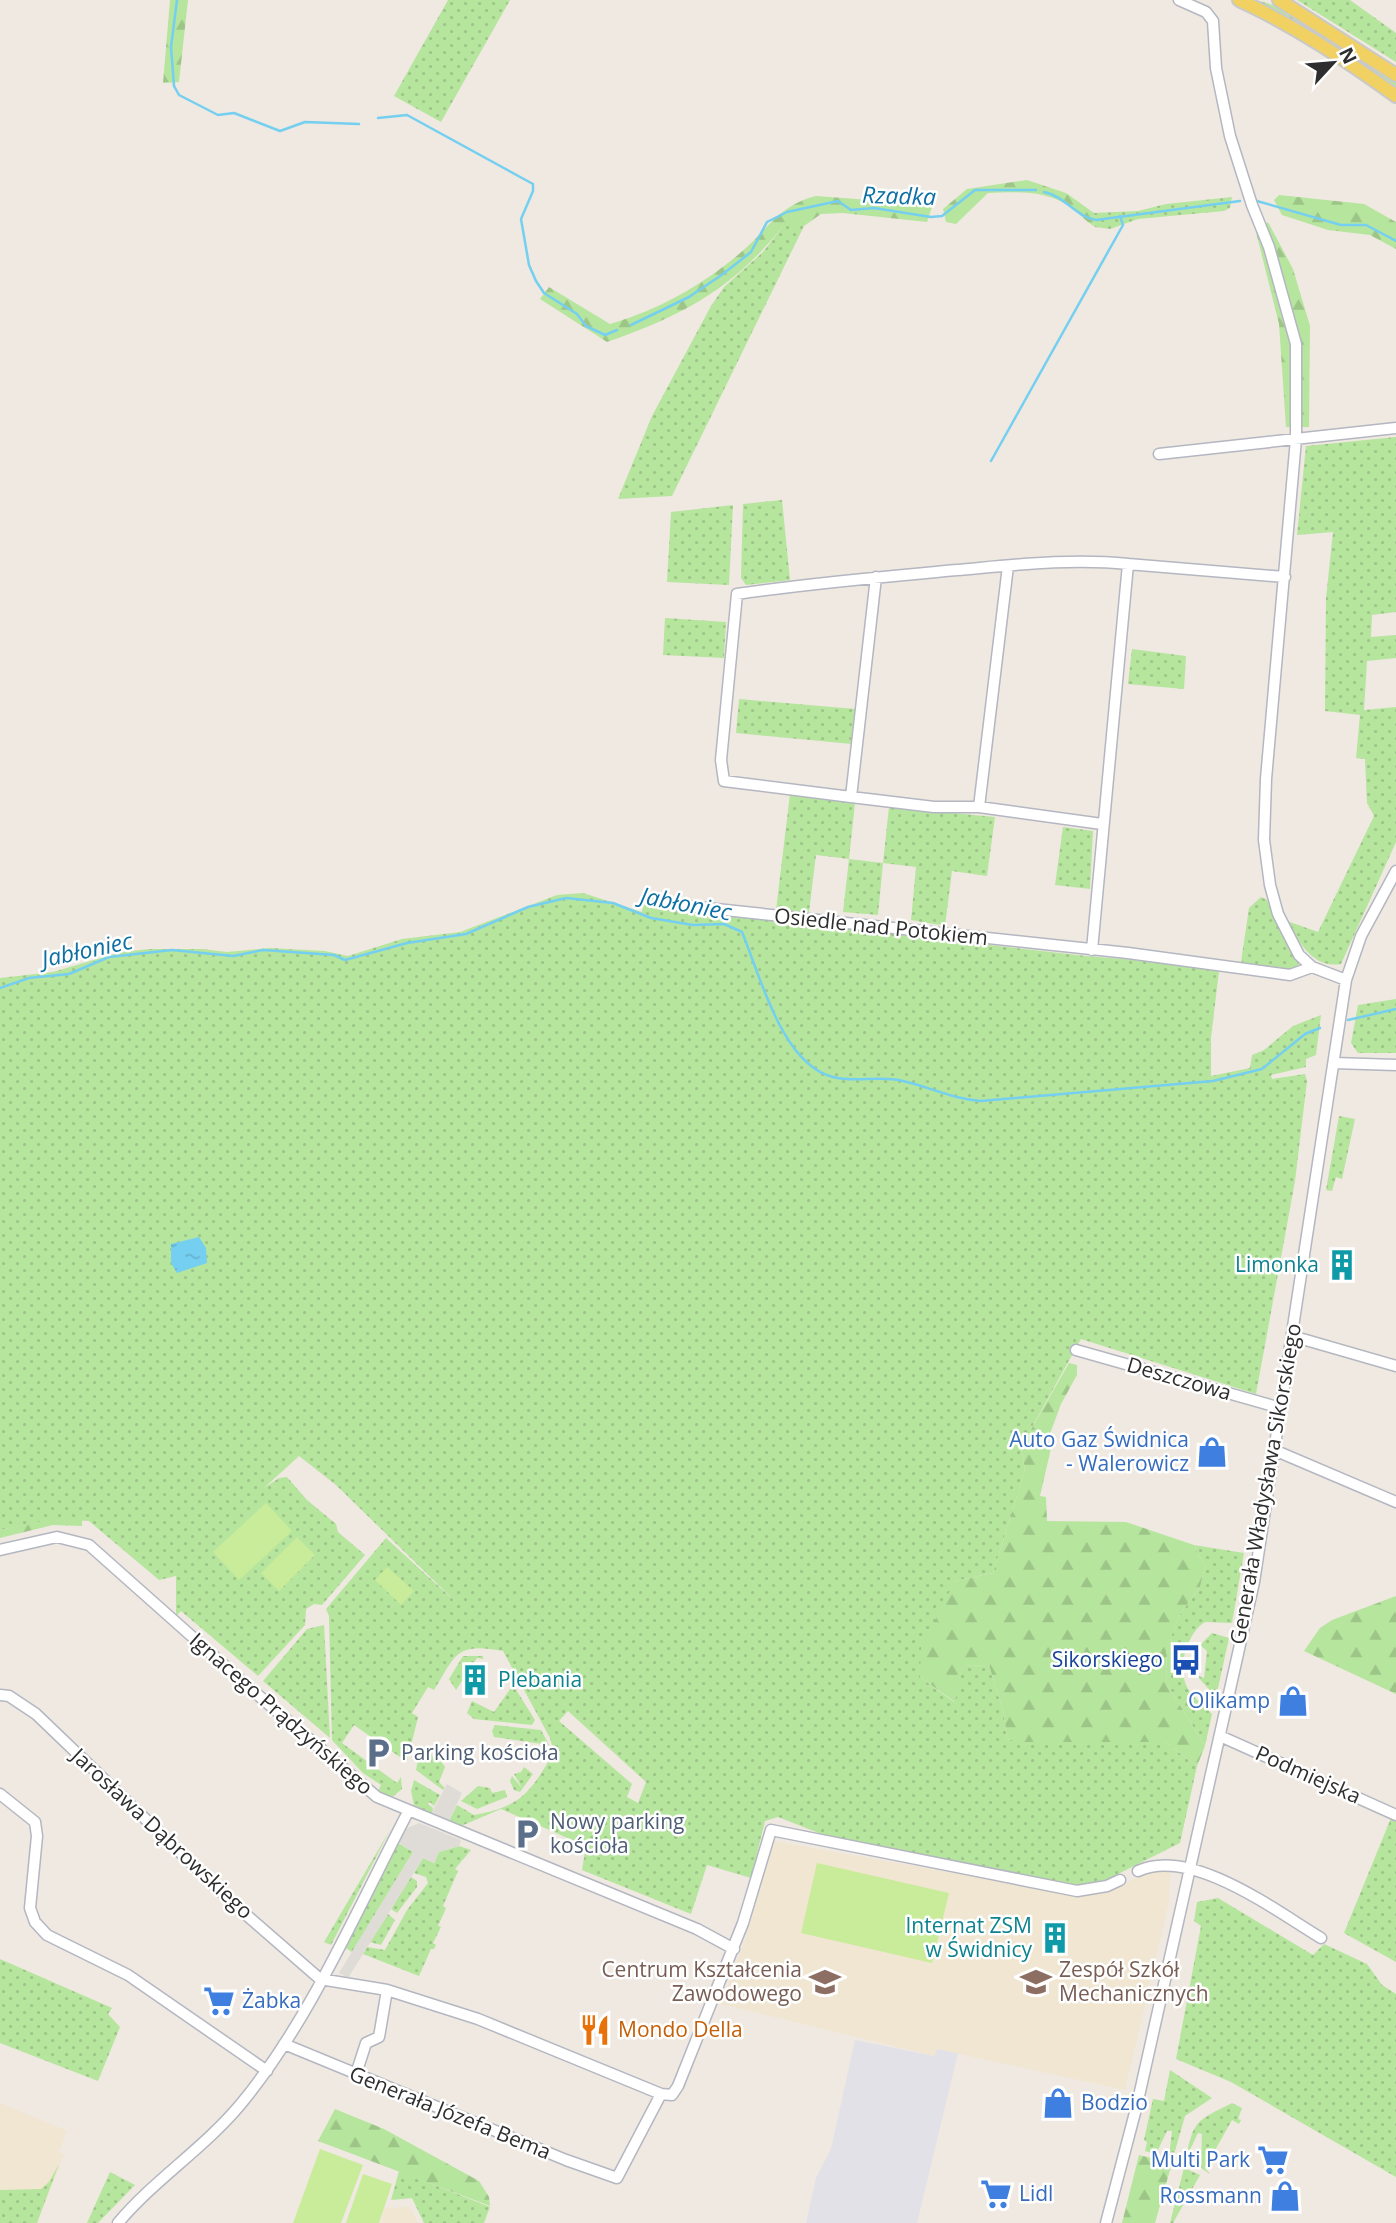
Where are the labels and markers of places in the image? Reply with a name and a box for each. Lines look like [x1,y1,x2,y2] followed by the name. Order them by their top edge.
[1325,1248,1359,1282] building icon: Limonka
[1235,1250,1319,1278] place label: Limonka
[1009,1425,1189,1477] place label: Auto Gaz Świdnica - Walerowicz
[1195,1435,1229,1469] shop icon: Auto Gaz Świdnica - Walerowicz
[1169,1643,1203,1677] bus stop icon: Sikorskiego
[1052,1645,1163,1673] place label: Sikorskiego
[458,1663,492,1697] building icon: Plebania
[498,1665,582,1693] place label: Plebania
[1276,1684,1310,1718] shop icon: Olikamp
[1188,1686,1270,1714] place label: Olikamp
[361,1736,395,1770] parking icon: Parking kościoła
[401,1738,559,1766] place label: Parking kościoła
[550,1807,684,1859] place label: Nowy parking kościoła
[510,1817,544,1851] parking icon: Nowy parking kościoła
[905,1911,1032,1963] place label: Internat ZSM w Świdnicy
[1038,1921,1072,1955] building icon: Internat ZSM w Świdnicy
[601,1955,802,2007] place label: Centrum Kształcenia Zawodowego
[1059,1955,1209,2007] place label: Zespół Szkół Mechanicznych
[808,1965,842,1999] school or university icon: Centrum Kształcenia Zawodowego
[1019,1965,1053,1999] school or university icon: Zespół Szkół Mechanicznych
[202,1984,236,2018] supermarket icon: Żabka
[242,1986,301,2014] place label: Żabka
[578,2013,612,2047] restaurant icon: Mondo Della
[618,2015,743,2043] place label: Mondo Della
[1041,2086,1075,2120] shop icon: Bodzio
[1081,2088,1148,2116] place label: Bodzio
[1256,2143,1290,2177] supermarket icon: Multi Park
[1151,2145,1250,2173] place label: Multi Park
[979,2177,1013,2211] supermarket icon: Lidl
[1019,2179,1053,2207] place label: Lidl
[1268,2179,1302,2213] shop icon: Rossmann
[1160,2181,1262,2209] place label: Rossmann

